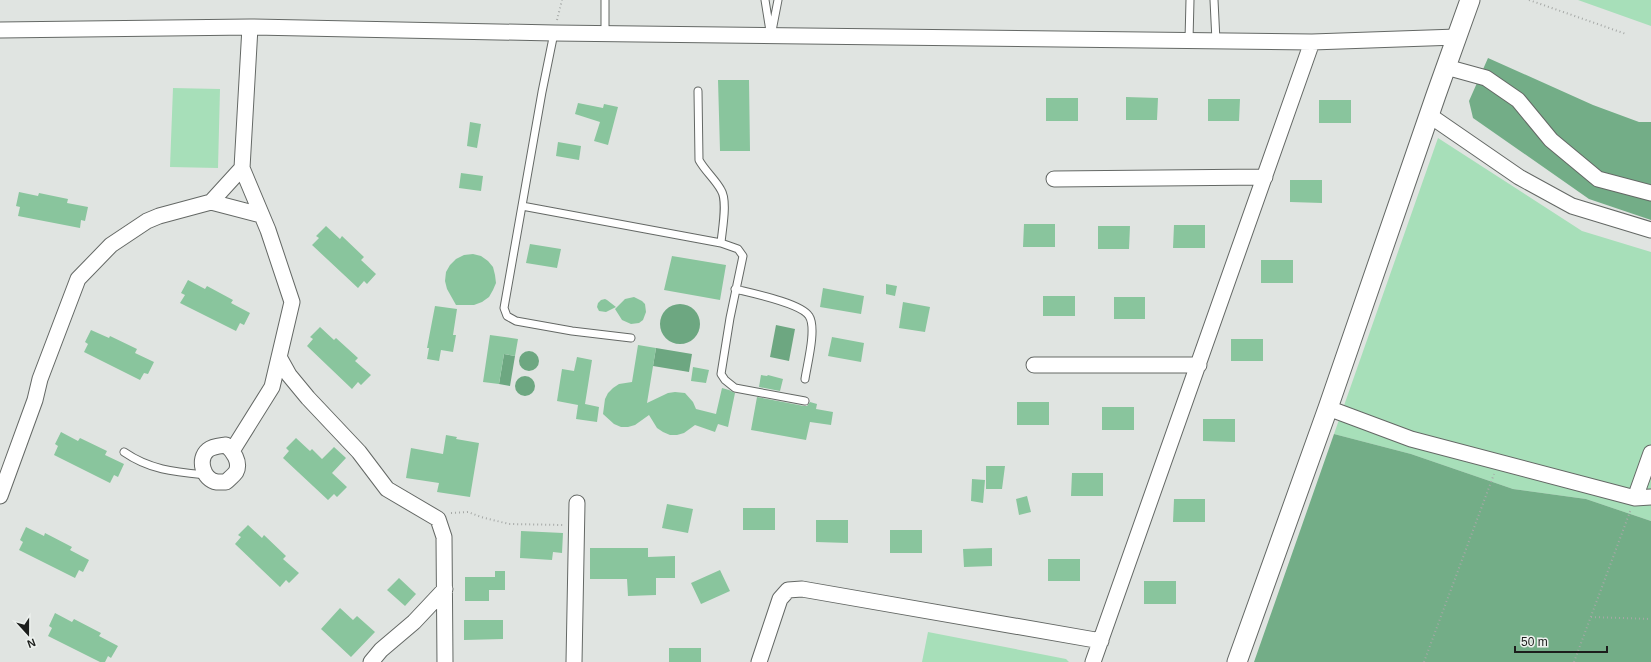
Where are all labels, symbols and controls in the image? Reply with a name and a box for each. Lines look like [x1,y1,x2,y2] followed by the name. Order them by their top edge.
[8,614,48,654] north arrow
[1515,628,1607,654] scale bar
[1521,635,1548,649] text: 50 m
[26,636,37,650] text: N

